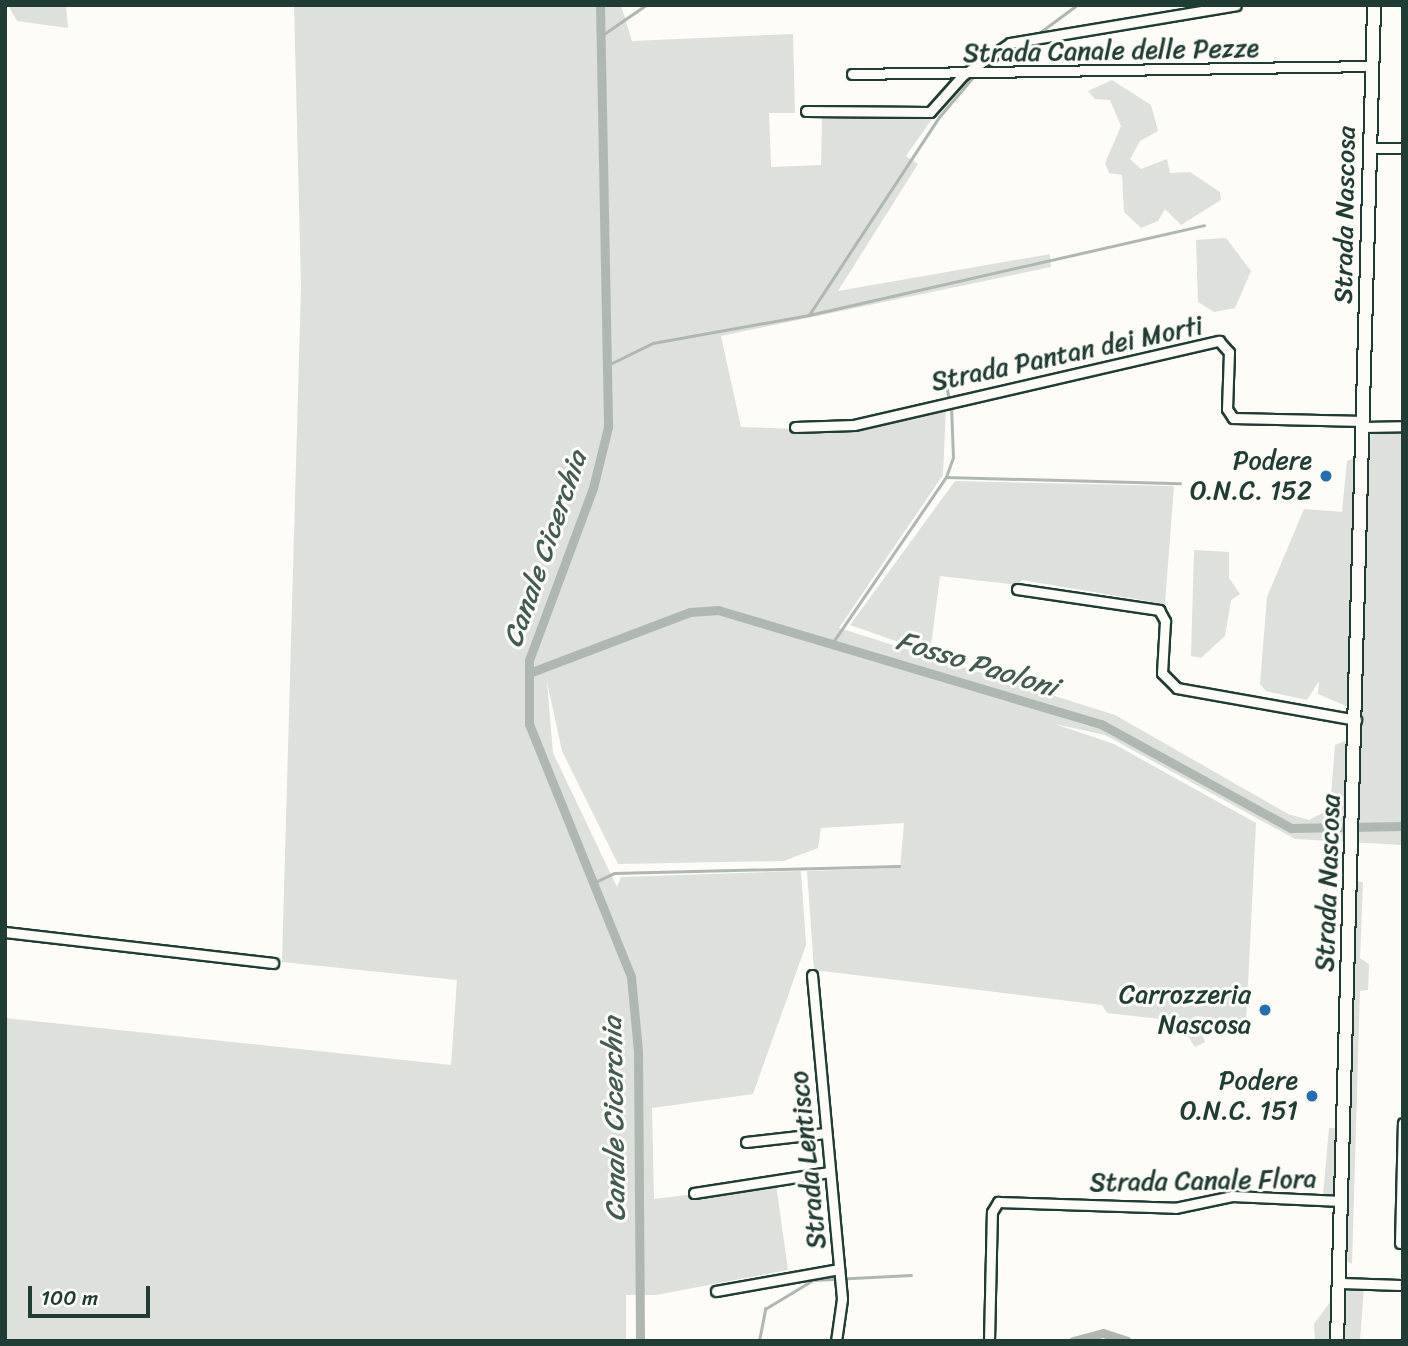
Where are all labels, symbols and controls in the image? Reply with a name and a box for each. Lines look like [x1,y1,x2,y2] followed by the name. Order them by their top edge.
[962,33,1260,69] street label: Strada Canale delle Pezze
[1328,126,1362,304] street label: Strada Nascosa
[928,310,1206,398] street label: Strada Pantan dei Morti
[1190,445,1312,506] place label: Podere O.N.C. 152
[496,447,594,651] water label: Canale Cicerchia
[1318,468,1334,484] marker: Podere O.N.C. 152
[892,624,1062,704] water label: Fosso Paoloni
[1309,794,1347,972] street label: Strada Nascosa
[1119,979,1251,1040] place label: Carrozzeria Nascosa
[1257,1002,1273,1018] marker: Carrozzeria Nascosa
[595,1016,633,1222] water label: Canale Cicerchia
[1180,1065,1298,1126] place label: Podere O.N.C. 151
[783,1069,833,1251] street label: Strada Lentisco
[1304,1088,1320,1104] marker: Podere O.N.C. 151
[1090,1163,1316,1199] street label: Strada Canale Flora
[32,1272,154,1316] scale bar
[41,1279,98,1317] text: 100 m

